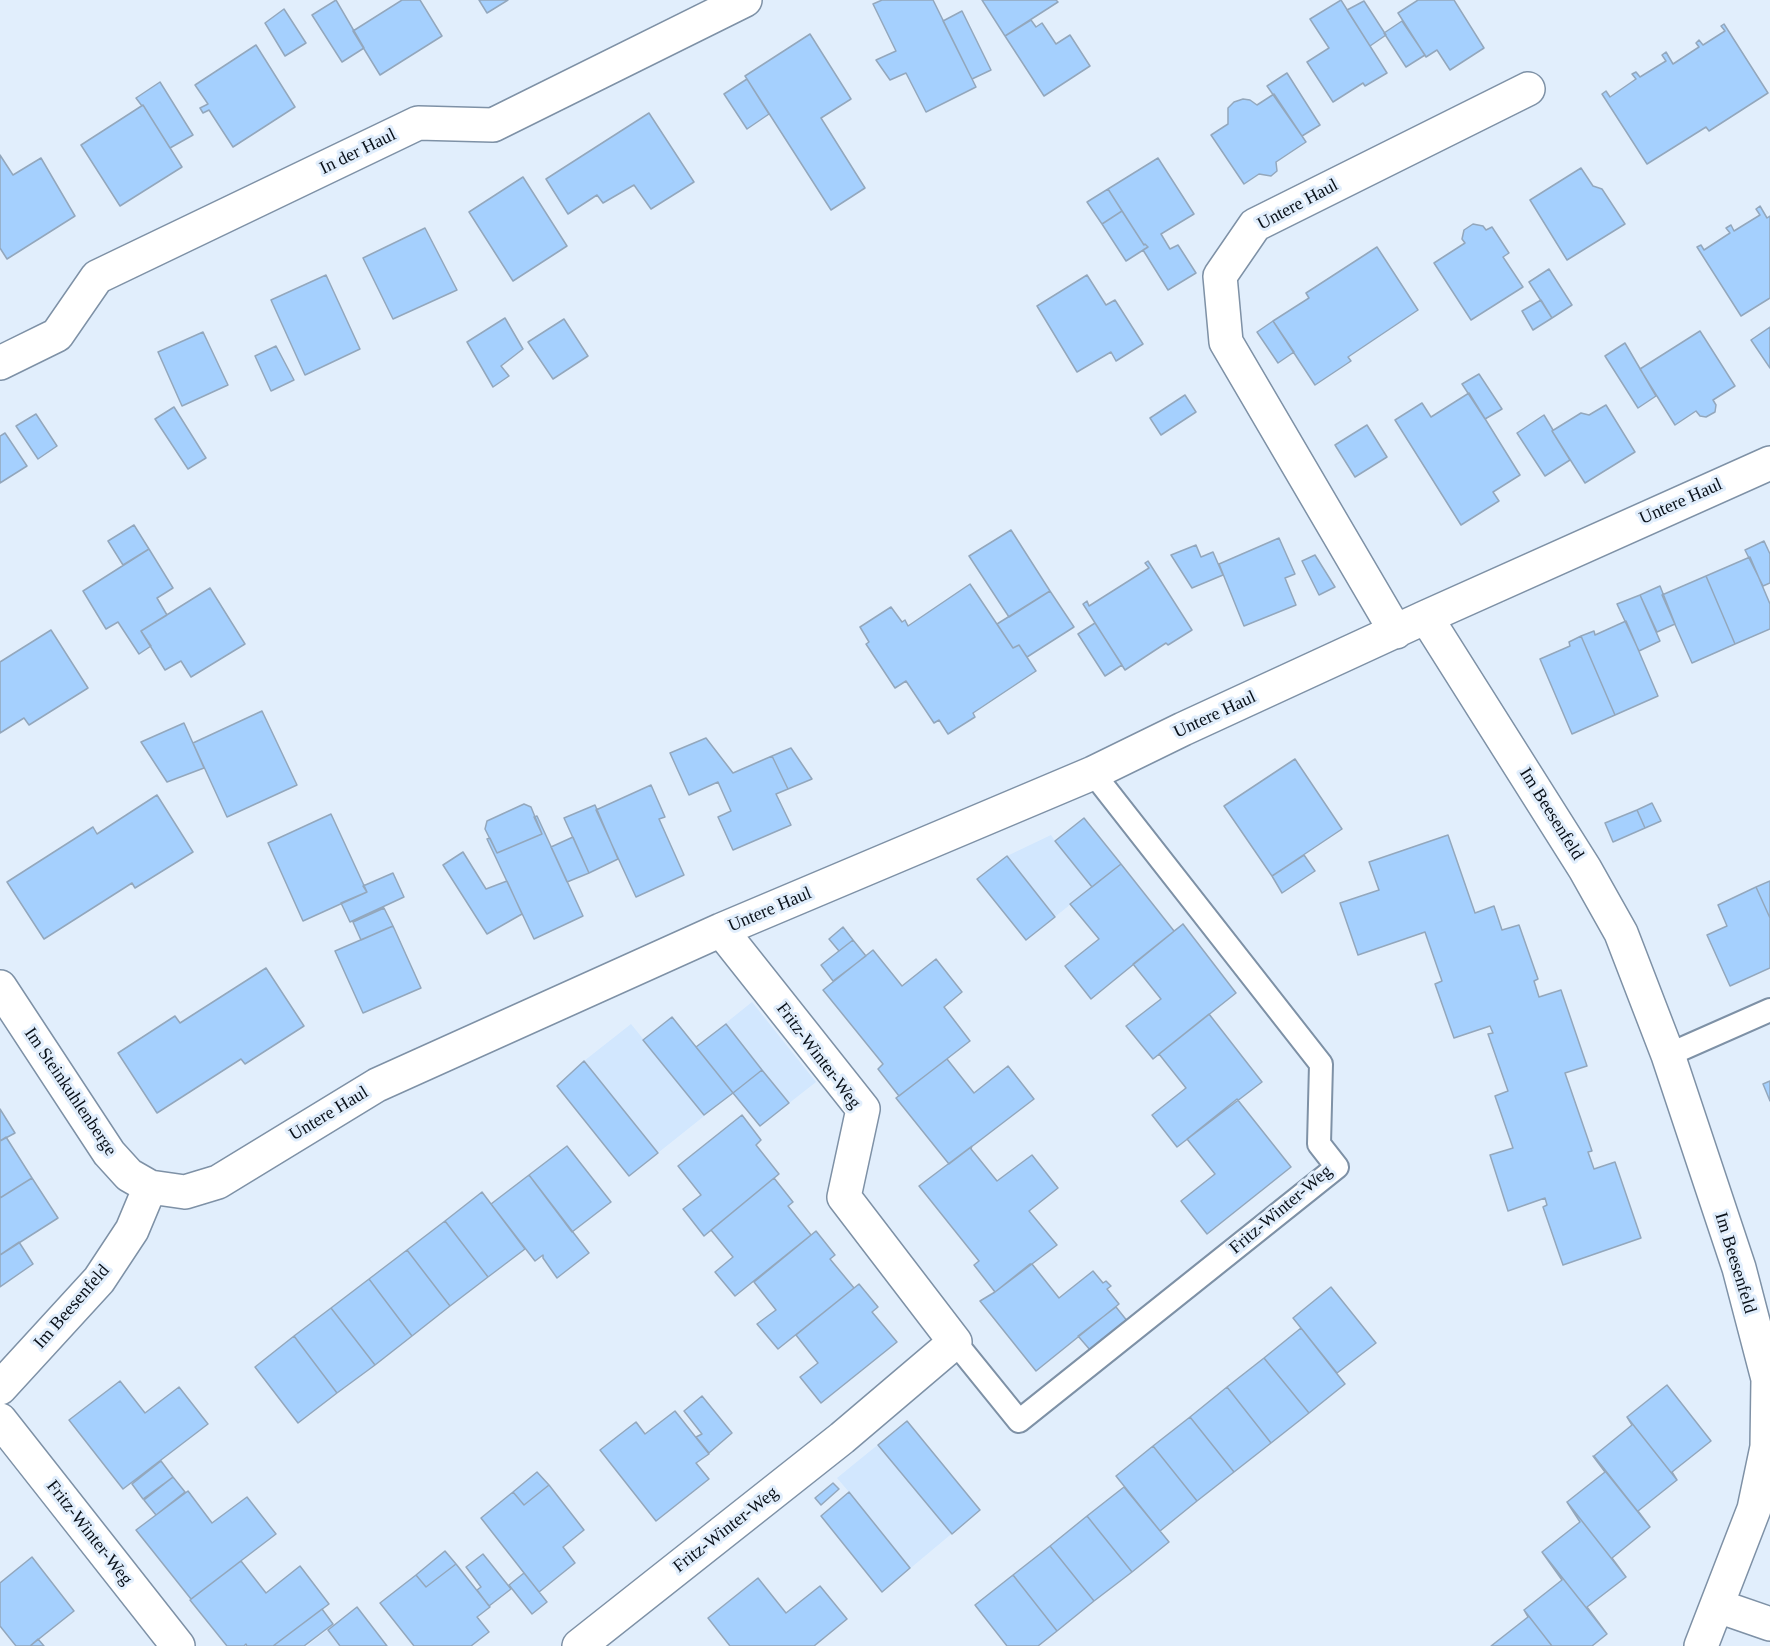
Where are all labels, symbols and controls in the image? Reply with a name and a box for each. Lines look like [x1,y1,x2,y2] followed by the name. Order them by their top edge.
[316,124,400,180] street label: In der Haul
[1254,175,1342,235] street label: Untere Haul
[1636,474,1726,530] street label: Untere Haul
[1170,687,1260,743] street label: Untere Haul
[1514,764,1588,864] street label: Im Beesenfeld
[725,883,815,937] street label: Untere Haul
[771,999,865,1113] street label: Fritz-Winter-Weg
[19,1024,121,1160] street label: Im Steinkuhlenberge
[286,1082,372,1146] street label: Untere Haul
[1225,1161,1337,1259] street label: Fritz-Winter-Weg
[1709,1210,1761,1316] street label: Im Beesenfeld
[30,1260,114,1354] street label: Im Beesenfeld
[41,1476,137,1590] street label: Fritz-Winter-Weg
[669,1482,783,1578] street label: Fritz-Winter-Weg

